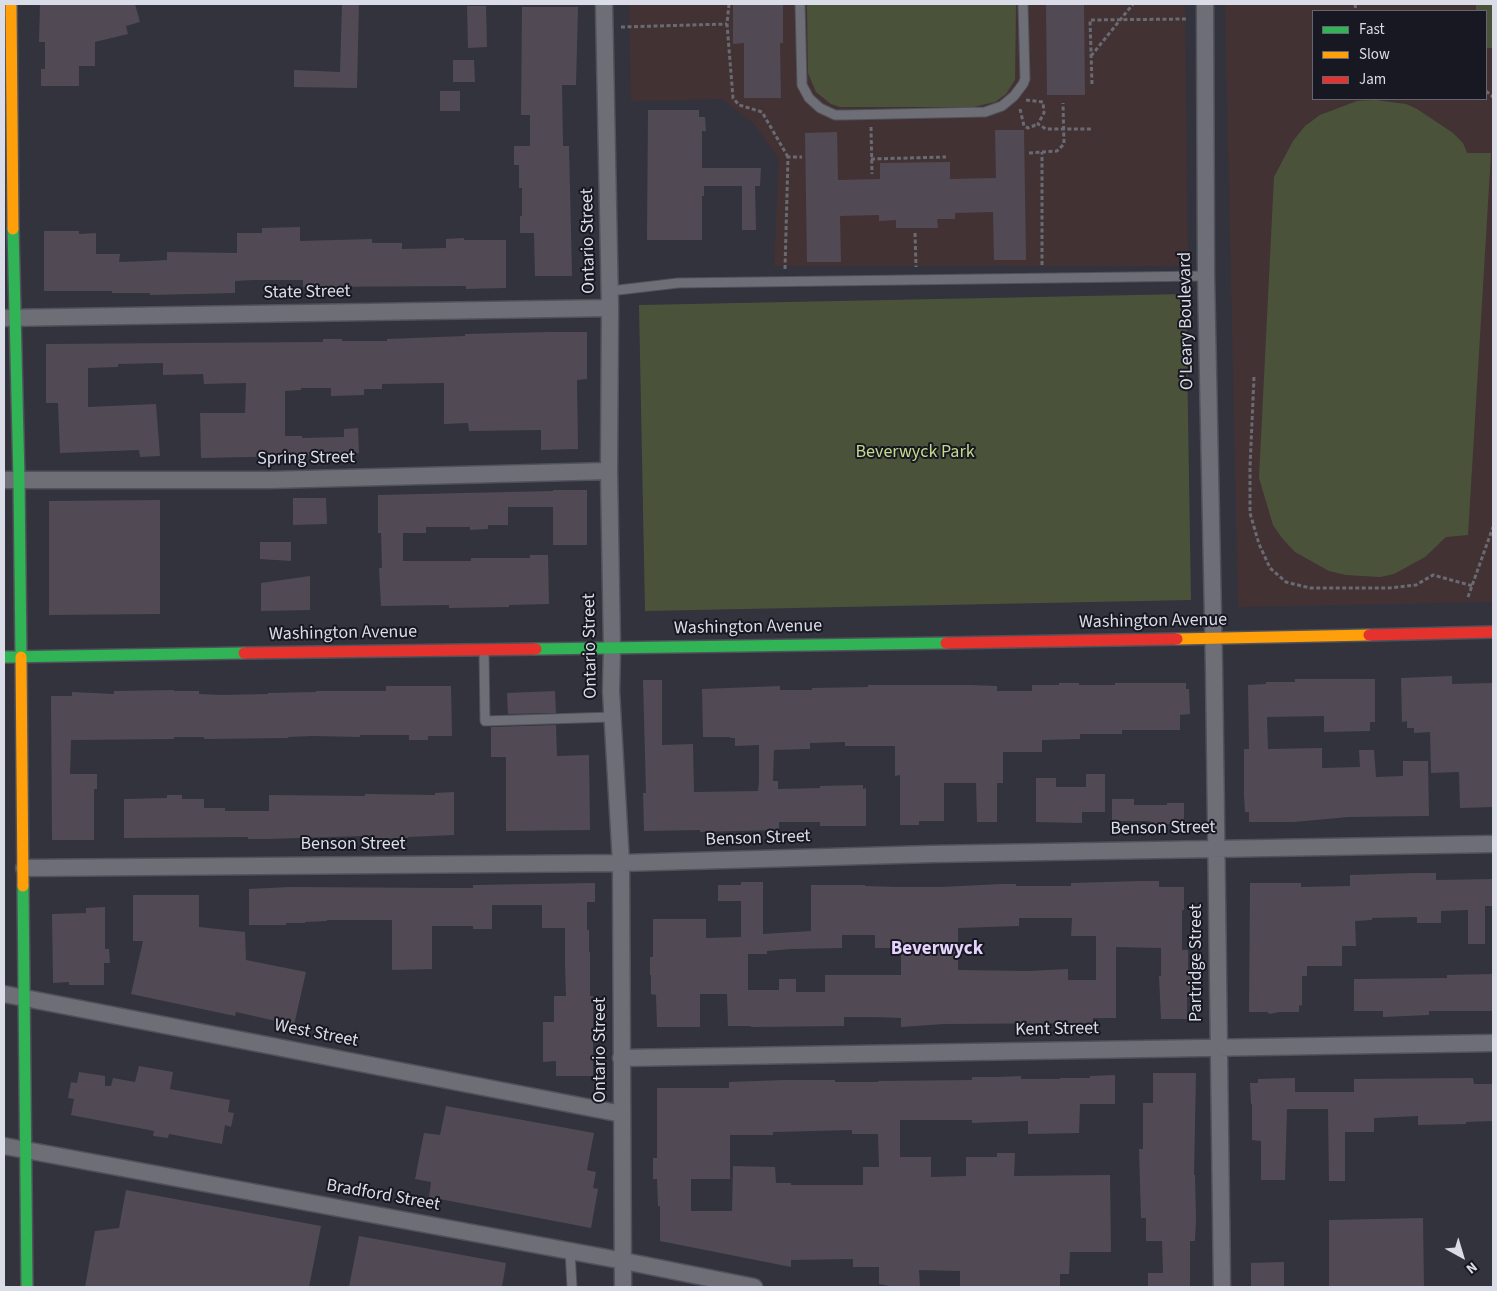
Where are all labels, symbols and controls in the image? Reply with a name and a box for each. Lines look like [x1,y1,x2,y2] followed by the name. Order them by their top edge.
[1312,10,1487,100] legend
[1359,19,1385,40] text: Fast
[1359,44,1390,65] text: Slow
[1359,69,1386,90] text: Jam
[577,188,601,294] street label: Ontario Street
[1175,252,1199,390] street label: O'Leary Boulevard
[263,281,351,305] street label: State Street
[855,442,975,464] park label: Beverwyck Park
[257,447,355,471] street label: Spring Street
[579,593,603,699] street label: Ontario Street
[1079,610,1227,634] street label: Washington Avenue
[674,616,822,640] street label: Washington Avenue
[269,622,417,646] street label: Washington Avenue
[1110,817,1216,841] street label: Benson Street
[705,826,811,852] street label: Benson Street
[300,834,406,856] street label: Benson Street
[1186,904,1208,1022] street label: Partridge Street
[891,939,983,961] district label: Beverwyck
[590,997,612,1103] street label: Ontario Street
[272,1015,360,1053] street label: West Street
[1015,1018,1099,1042] street label: Kent Street
[324,1175,442,1217] street label: Bradford Street
[1437,1231,1487,1281] north arrow
[1462,1257,1481,1278] text: N

